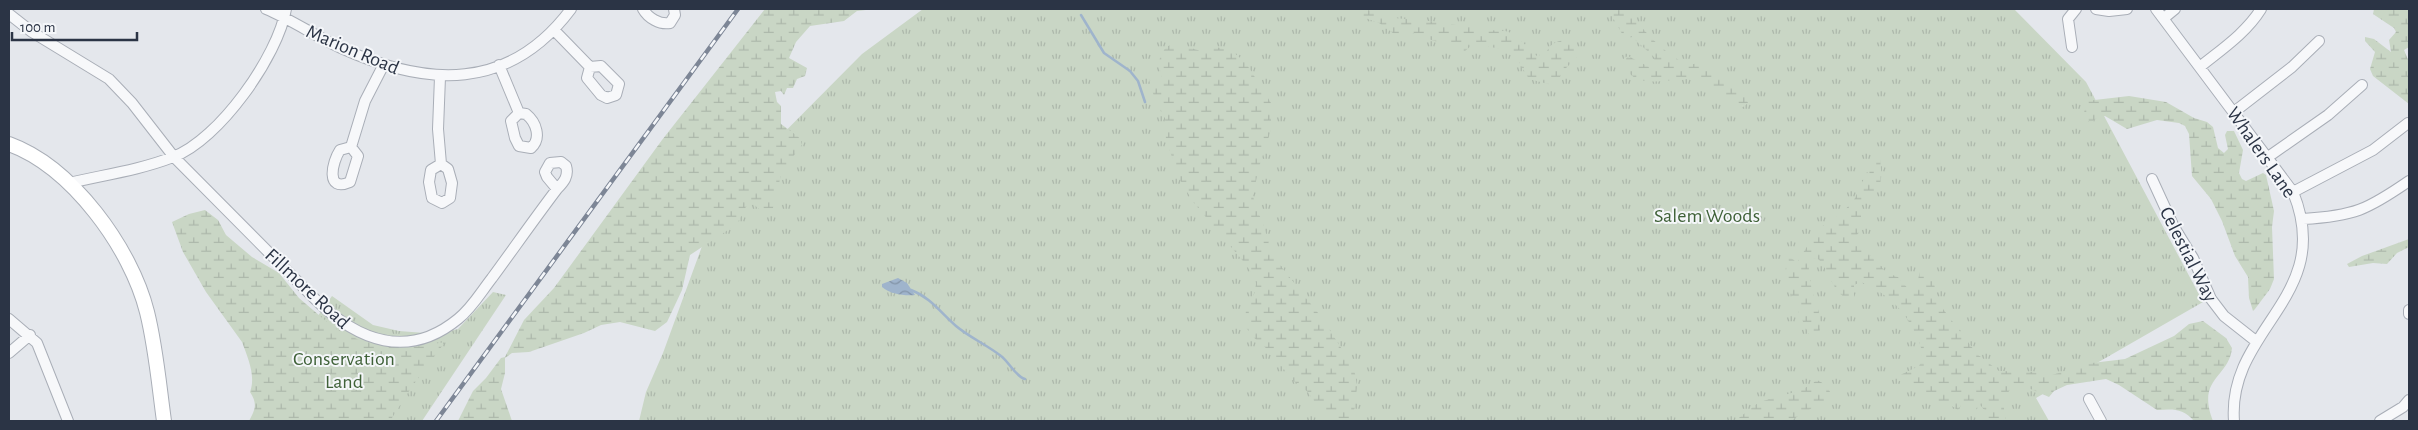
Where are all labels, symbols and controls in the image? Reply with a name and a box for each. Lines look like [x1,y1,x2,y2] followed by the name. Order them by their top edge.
[12,10,138,42] scale bar
[20,20,55,35] text: 100 m
[303,21,402,78] street label: Marion Road
[2223,104,2300,202] street label: Whalers Lane
[2156,204,2221,306] street label: Celestial Way
[1654,206,1760,226] park label: Salem Woods
[261,245,354,333] street label: Fillmore Road
[293,349,395,392] park label: Conservation Land

